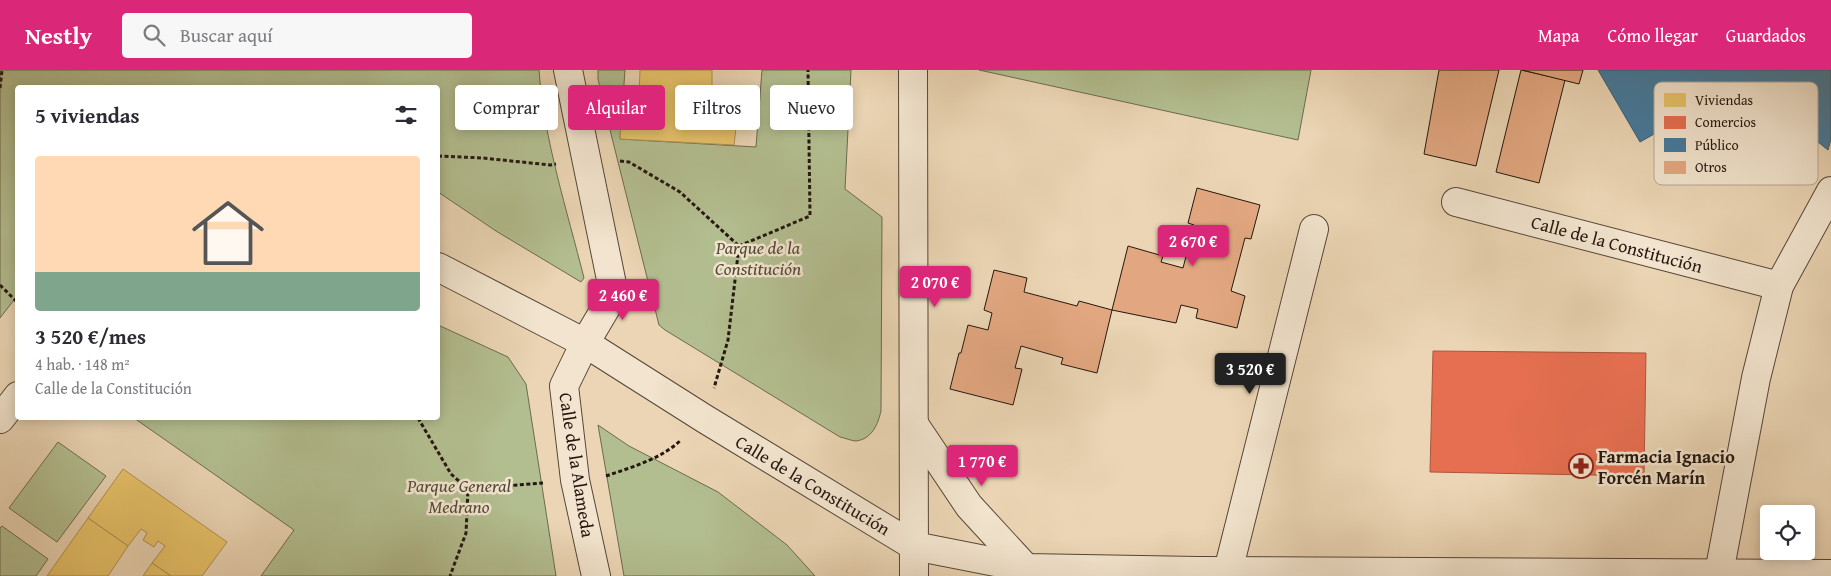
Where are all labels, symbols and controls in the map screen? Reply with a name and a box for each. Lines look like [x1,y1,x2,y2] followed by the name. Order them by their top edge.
[122,13,472,58] search box
[25,18,92,53] text: Nestly
[140,21,168,49] icon: search
[180,21,273,49] text: Buscar aquí
[1538,22,1580,49] text: Mapa
[1608,22,1698,49] text: Cómo llegar
[1726,22,1806,49] text: Guardados
[1654,82,1818,185] legend
[455,85,558,130] chip: Comprar
[568,85,665,130] chip: Alquilar
[675,85,760,130] chip: Filtros
[770,85,853,130] chip: Nuevo
[1695,90,1753,110] text: Viviendas
[35,100,140,131] text: 5 viviendas
[392,101,420,129] icon: filters
[1695,112,1756,132] text: Comercios
[1695,135,1739,155] text: Público
[1695,157,1727,177] text: Otros
[183,188,273,278] icon: home
[1528,208,1706,280] street label: Calle de la Constitución
[1147,224,1239,267] pin: 2 670 €
[1169,229,1217,253] text: 2 670 €
[715,234,801,282] park label: Parque de la Constitución
[889,266,981,308] pin: 2 070 €
[911,270,959,294] text: 2 070 €
[577,278,669,321] pin: 2 460 €
[599,283,647,307] text: 2 460 €
[35,321,146,352] text: 3 520 €/mes
[35,352,130,376] text: 4 hab. · 148 m²
[1204,352,1296,395] pin: 3 520 €
[1226,357,1274,381] text: 3 520 €
[35,376,192,400] text: Calle de la Constitución
[552,391,602,540] street label: Calle de la Alameda
[730,428,896,542] street label: Calle de la Constitución
[1598,443,1735,491] place label: Farmacia Ignacio Forcén Marín
[936,444,1028,487] pin: 1 770 €
[958,449,1006,473] text: 1 770 €
[1568,453,1594,479] pharmacy icon: Farmacia Ignacio Forcén Marín
[406,472,511,520] park label: Parque General Medrano
[1760,505,1815,560] map controls
[1760,505,1815,560] button: locate

